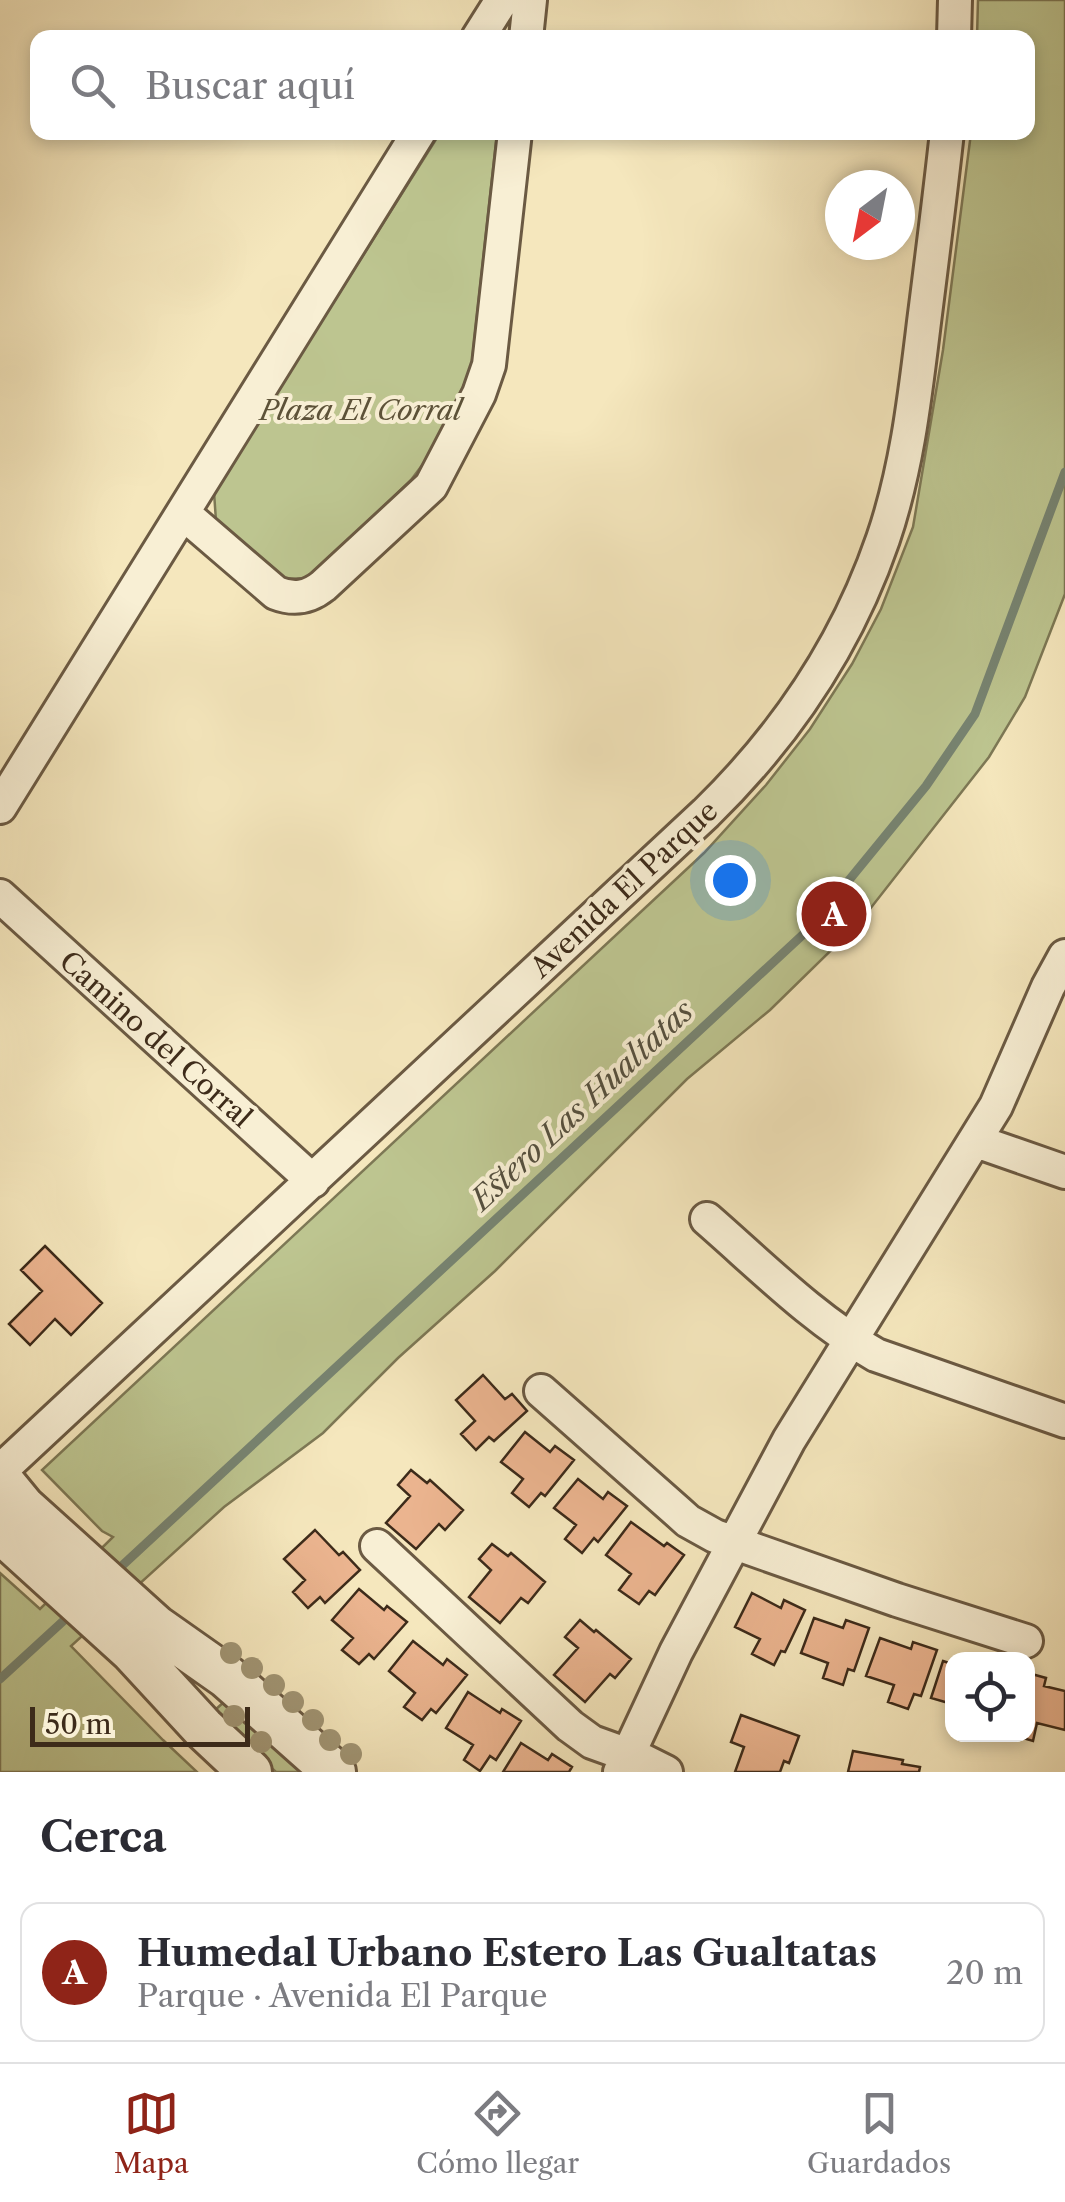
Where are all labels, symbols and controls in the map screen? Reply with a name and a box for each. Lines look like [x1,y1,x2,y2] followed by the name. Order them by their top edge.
[30,30,1035,140] search box
[65,58,120,113] icon: search
[145,62,355,109] text: Buscar aquí
[825,170,915,260] north arrow
[258,393,465,427] park label: Plaza El Corral
[523,794,725,985] street label: Avenida El Parque
[705,855,756,906] your location
[802,876,866,952] pin: A
[53,944,259,1134] street label: Camino del Corral
[462,992,702,1219] water label: Estero Las Hualtatas
[945,1652,1035,1742] map controls
[945,1652,1035,1742] button: locate
[30,1702,250,1746] scale bar
[45,1707,112,1741] text: 50 m
[40,1811,166,1863] text: Cerca
[137,1929,877,1976] text: Humedal Urbano Estero Las Gualtatas
[62,1953,87,1992] text: A
[946,1953,1023,1992] text: 20 m
[137,1976,547,2015] text: Parque · Avenida El Parque
[114,2086,189,2180] tab: Mapa
[416,2086,579,2180] tab: Cómo llegar
[807,2086,951,2180] tab: Guardados

